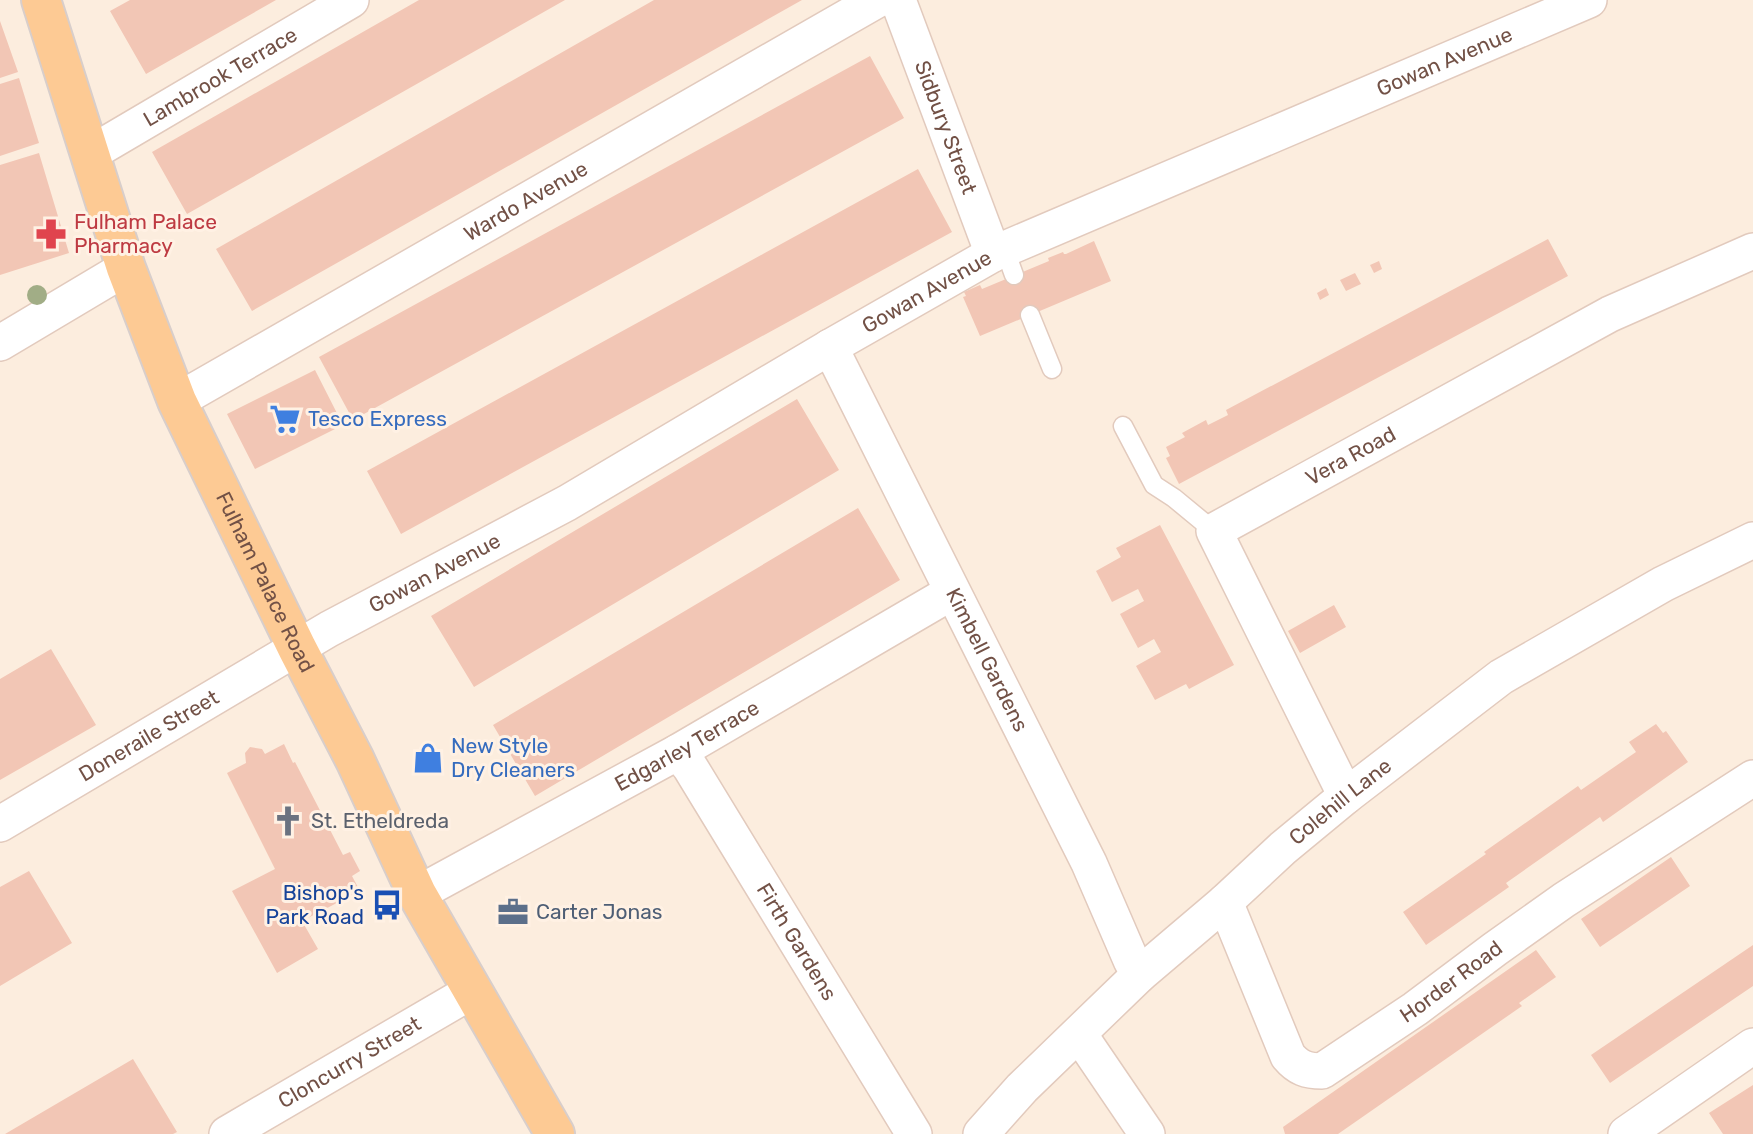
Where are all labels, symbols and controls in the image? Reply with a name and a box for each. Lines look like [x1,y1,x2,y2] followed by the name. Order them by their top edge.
[139,21,302,132] street label: Lambrook Terrace
[1373,21,1516,101] street label: Gowan Avenue
[910,57,982,198] street label: Sidbury Street
[459,155,592,246] street label: Wardo Avenue
[74,209,217,258] place label: Fulham Palace Pharmacy
[34,217,68,251] pharmacy icon: Fulham Palace Pharmacy
[857,245,996,338] street label: Gowan Avenue
[268,402,302,436] supermarket icon: Tesco Express
[308,406,447,431] place label: Tesco Express
[1301,421,1400,490] street label: Vera Road
[211,487,320,676] street label: Fulham Palace Road
[364,528,504,618] street label: Gowan Avenue
[941,584,1034,736] street label: Kimbell Gardens
[74,684,223,786] street label: Doneraile Street
[610,694,763,796] street label: Edgarley Terrace
[451,733,575,782] place label: New Style Dry Cleaners
[411,741,445,775] shop icon: New Style Dry Cleaners
[1284,753,1396,850] street label: Colehill Lane
[271,804,305,838] church icon: St. Etheldreda
[311,808,449,833] place label: St. Etheldreda
[752,878,842,1005] street label: Firth Gardens
[266,880,364,929] place label: Bishop's Park Road
[370,888,404,922] bus stop icon: Bishop's Park Road
[496,895,530,929] office icon: Carter Jonas
[536,899,663,924] place label: Carter Jonas
[1395,935,1507,1028] street label: Horder Road
[274,1011,425,1113] street label: Cloncurry Street

